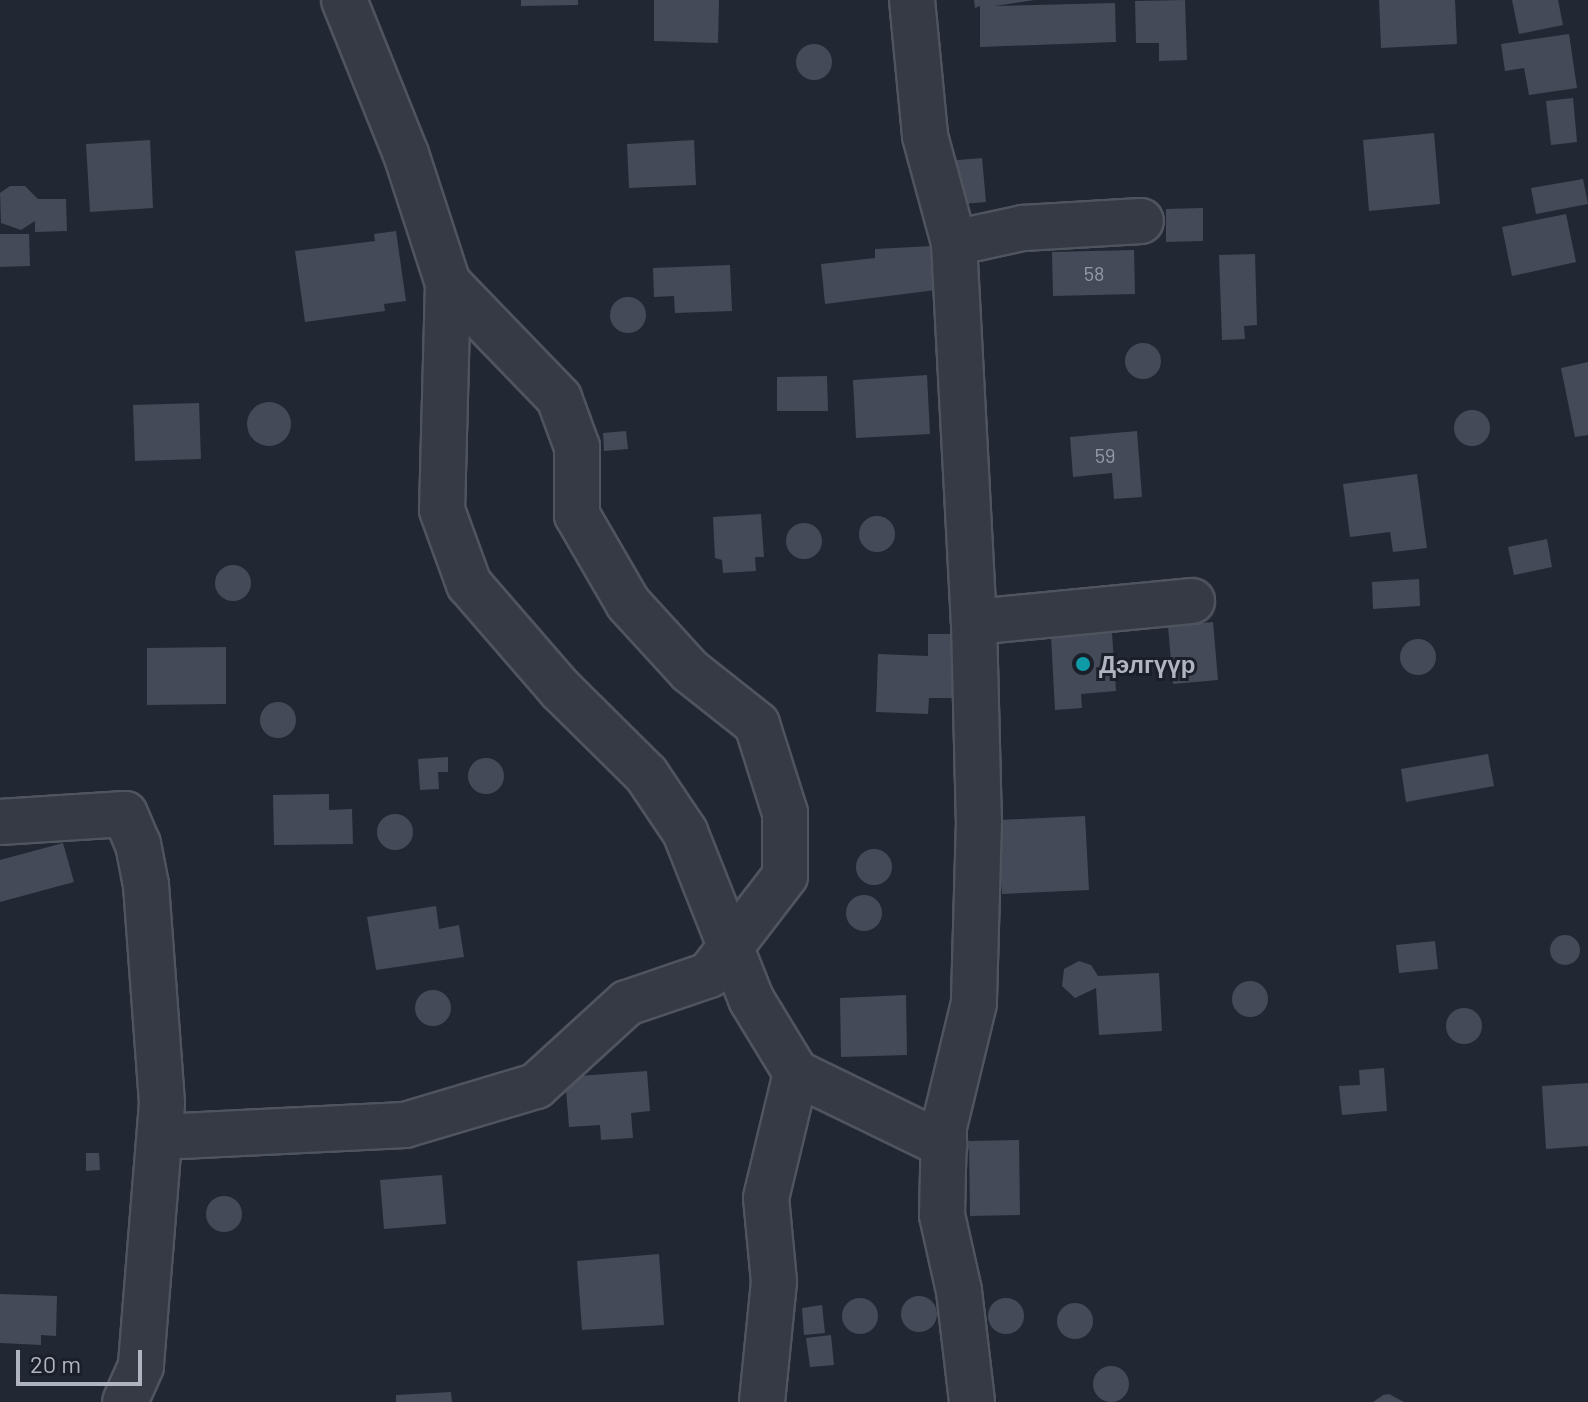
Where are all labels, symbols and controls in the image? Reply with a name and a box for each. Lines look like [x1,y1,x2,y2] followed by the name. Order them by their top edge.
[1084,261,1104,285] house number: 58
[1095,443,1115,467] house number: 59
[1099,650,1195,678] place label: Дэлгүүр
[1074,655,1092,673] marker: Дэлгүүр
[20,1334,146,1384] scale bar
[30,1349,81,1378] text: 20 m

